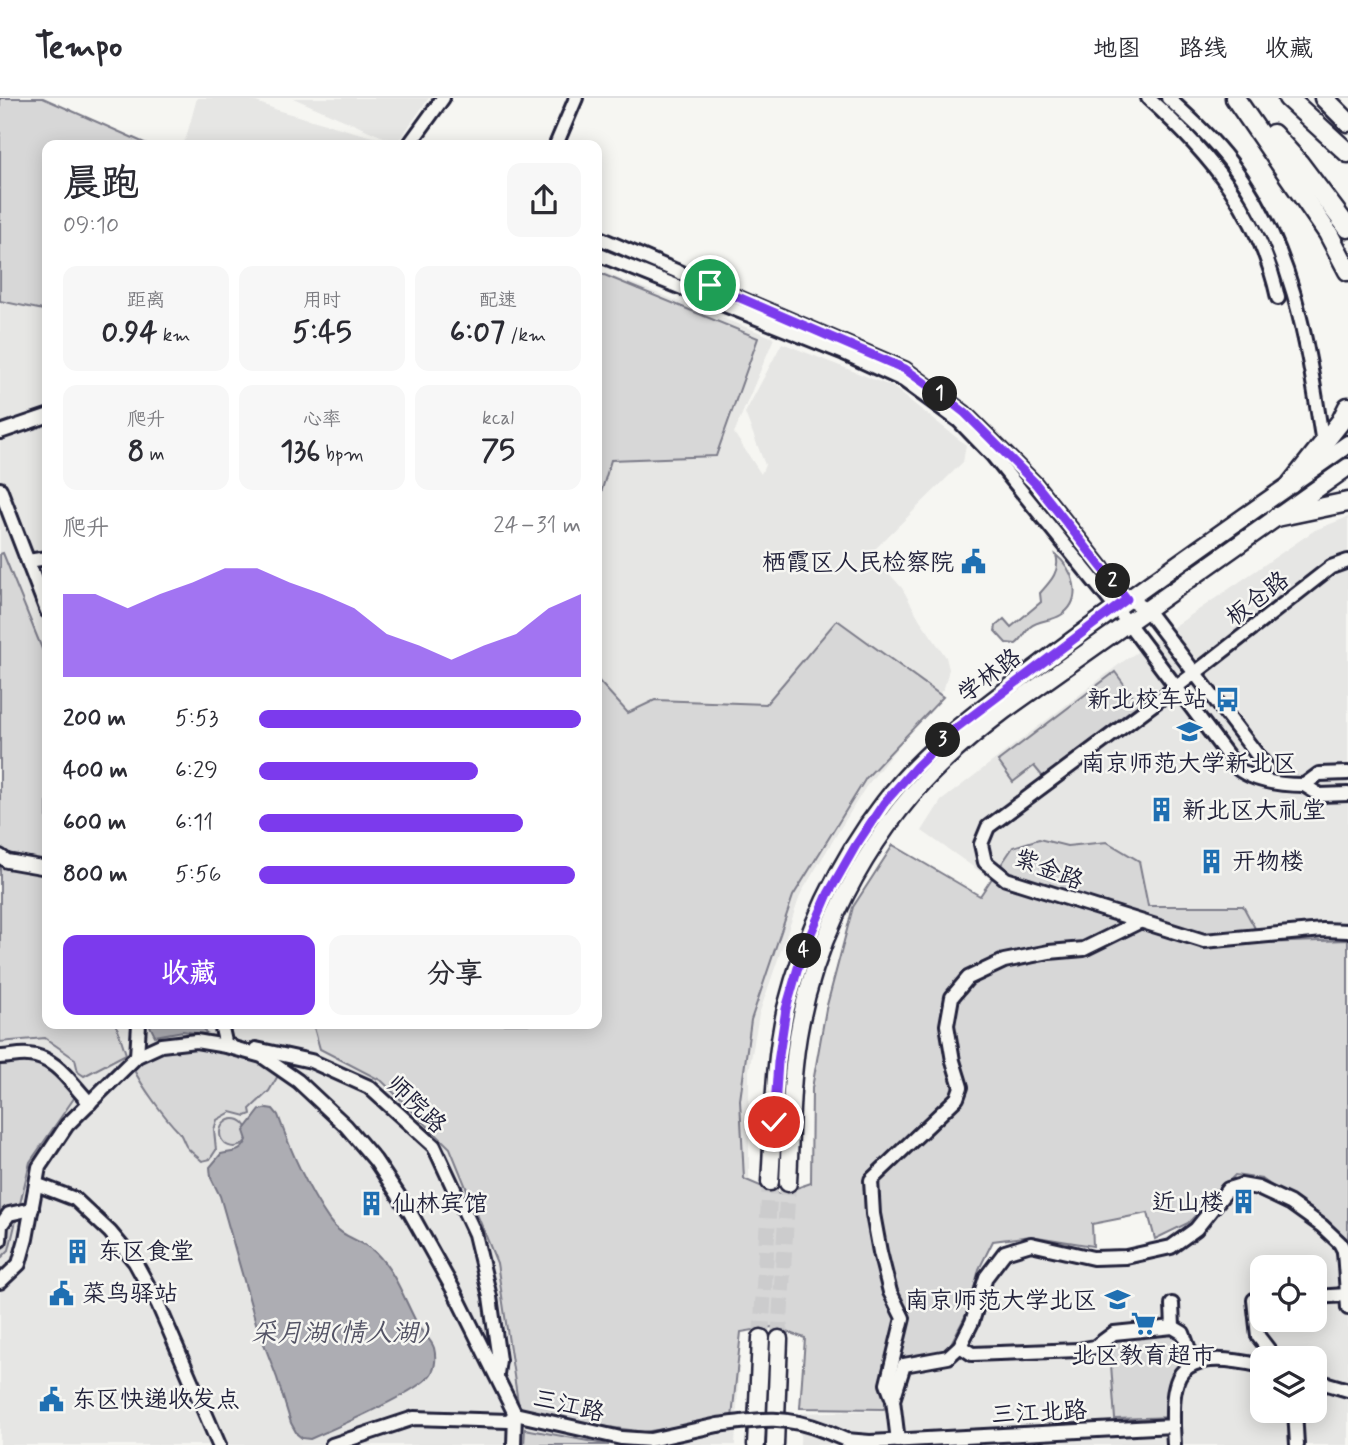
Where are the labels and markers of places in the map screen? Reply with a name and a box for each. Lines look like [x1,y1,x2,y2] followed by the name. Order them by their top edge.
[680,255,740,315] pin
[922,376,958,412] pin: 1
[762,548,954,579] place label: 栖霞区人民检察院
[960,548,988,576] public building icon: 栖霞区人民检察院
[1096,564,1130,598] pin: 2
[1087,685,1207,716] place label: 新北校车站
[1213,685,1241,713] bus stop icon: 新北校车站
[1175,718,1203,746] school or university icon: 南京师范大学新北区
[926,722,960,758] pin: 3
[1081,749,1297,780] place label: 南京师范大学新北区
[1148,796,1176,824] building icon: 新北区大礼堂
[1182,796,1326,827] place label: 新北区大礼堂
[1198,847,1226,875] building icon: 开物楼
[1232,847,1304,878] place label: 开物楼
[786,934,822,968] pin: 4
[744,1092,804,1152] pin
[1152,1188,1224,1219] place label: 近山楼
[1230,1188,1258,1216] building icon: 近山楼
[358,1189,386,1217] building icon: 仙林宾馆
[392,1189,488,1220] place label: 仙林宾馆
[64,1237,92,1265] building icon: 东区食堂
[98,1237,194,1268] place label: 东区食堂
[48,1279,76,1307] public building icon: 菜鸟驿站
[82,1279,178,1310] place label: 菜鸟驿站
[905,1286,1097,1317] place label: 南京师范大学北区
[1103,1286,1131,1314] school or university icon: 南京师范大学北区
[1129,1310,1157,1338] supermarket icon: 北区教育超市
[1071,1341,1215,1372] place label: 北区教育超市
[38,1385,66,1413] public building icon: 东区快递收发点
[72,1385,240,1416] place label: 东区快递收发点

